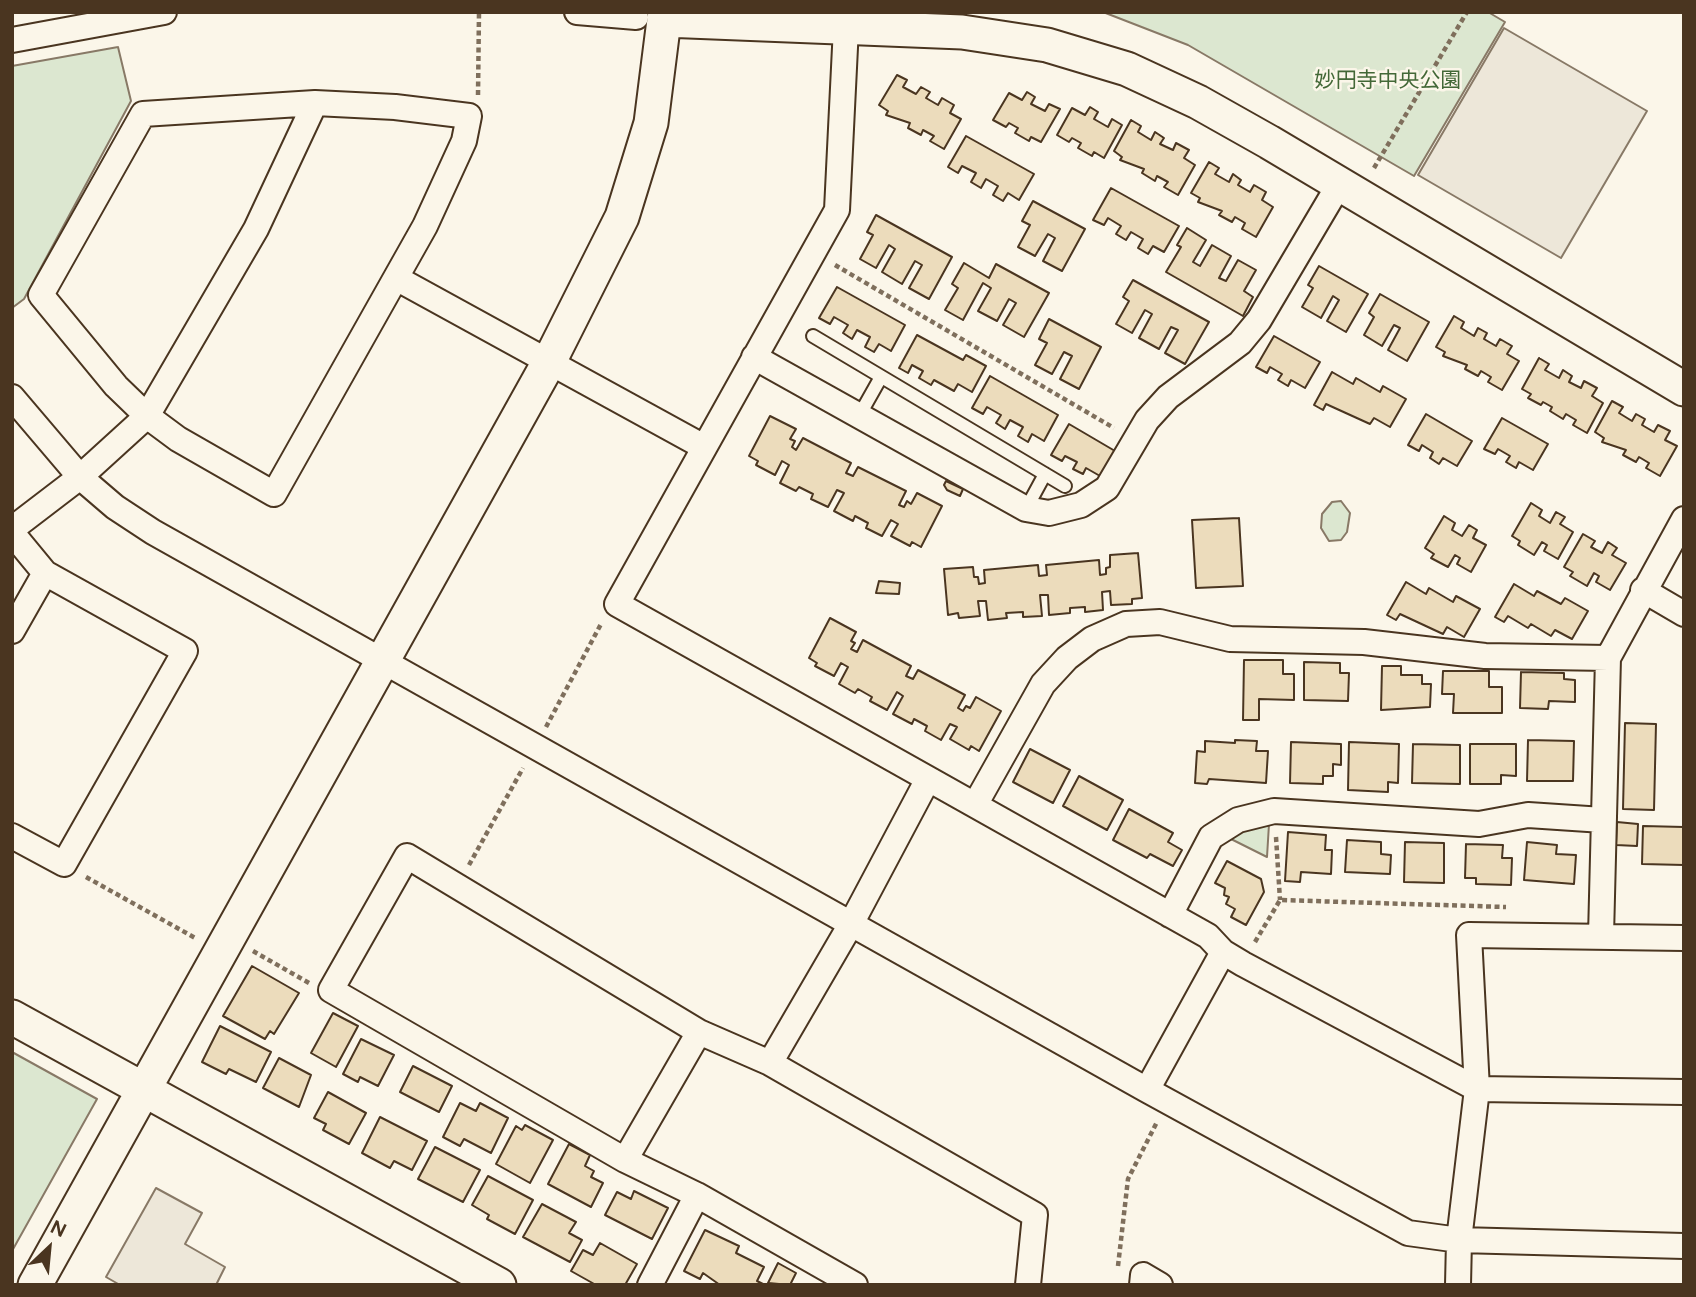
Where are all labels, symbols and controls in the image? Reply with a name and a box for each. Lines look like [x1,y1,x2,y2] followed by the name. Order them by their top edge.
[1315,68,1461,94] park label: 妙円寺中央公園
[14,1213,84,1283] north arrow
[47,1215,70,1242] text: N

